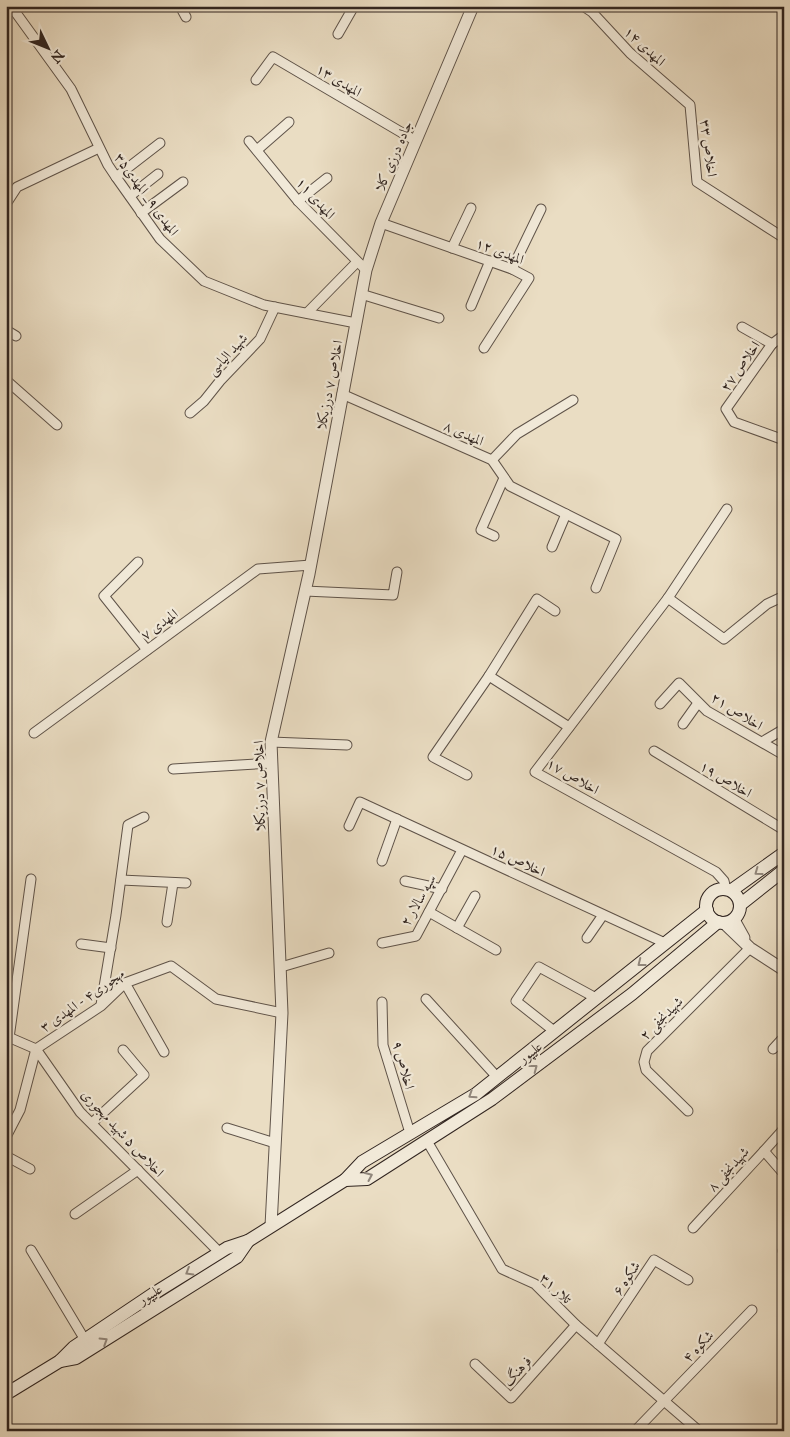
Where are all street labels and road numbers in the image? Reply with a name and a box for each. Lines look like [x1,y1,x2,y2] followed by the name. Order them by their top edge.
[621,23,669,70] street label: المهدی ۱۴
[313,60,365,101] street label: المهدی ۱۳
[371,118,416,194] street label: جاده درزی کلا
[697,118,720,178] street label: اخلاص ۳۳
[111,150,182,239] street label: المهدی ۹_ المهدی۳۵
[293,174,339,223] street label: المهدی ۱۱
[473,235,526,268] street label: المهدی ۱۲
[204,330,252,380] street label: شهید الیاسی
[717,338,764,395] street label: اخلاص ۲۷
[312,339,347,431] street label: اخلاص ۷ درزیکلا
[441,417,486,450] street label: المهدی ۸
[137,605,181,644] street label: المهدی ۷
[708,689,766,734] street label: اخلاص ۲۱
[250,740,269,832] street label: اخلاص ۷ درزیکلا
[544,755,602,798] street label: اخلاص ۱۷
[697,757,755,802] street label: اخلاص ۱۹
[488,841,547,880] street label: اخلاص ۱۵
[397,871,441,930] street label: سپه سالار ۲
[37,965,128,1037] street label: مهجوری۴ - المهدی ۳
[636,993,688,1045] street label: شهیدنجفی ۲
[513,1038,546,1069] street label: علیپور
[389,1039,418,1091] street label: اخلاص ۹
[77,1086,168,1181] street label: اخلاص ۵ شهید مهجوری
[704,1143,754,1196] street label: شهیدنجفی ۸
[609,1258,644,1299] street label: شکوه ۶
[536,1270,575,1307] street label: تلار ۳۱
[133,1280,166,1310] street label: علیپور
[679,1327,717,1366] street label: شکوه ۴
[499,1352,535,1390] street label: فرهنگ

